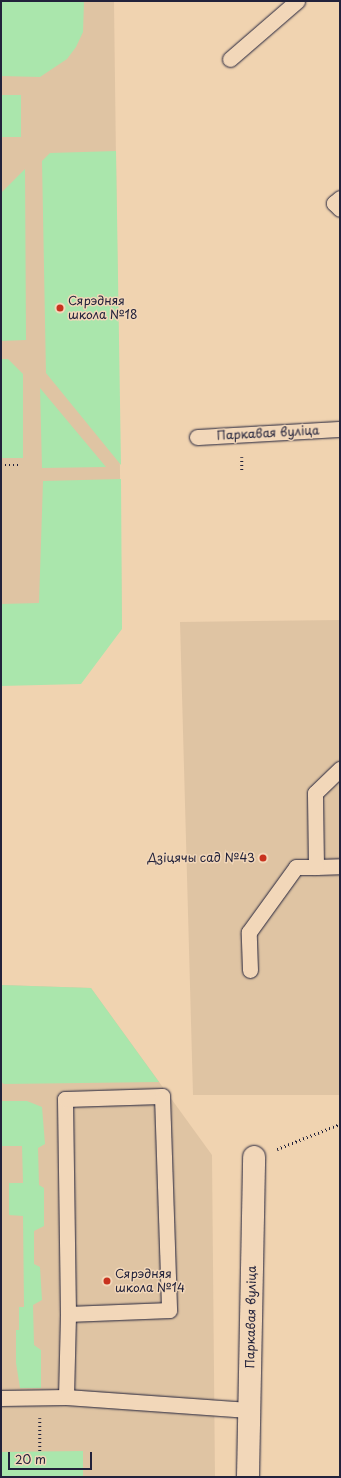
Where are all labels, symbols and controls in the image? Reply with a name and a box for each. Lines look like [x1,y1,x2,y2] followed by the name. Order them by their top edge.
[68,294,138,322] place label: Сярэдняя школа №18
[55,303,65,313] marker: Сярэдняя школа №18
[216,423,320,443] street label: Паркавая вуліца
[147,851,255,865] place label: Дзіцячы сад №43
[258,853,268,863] marker: Дзіцячы сад №43
[243,1265,259,1369] street label: Паркавая вуліца
[115,1267,185,1295] place label: Сярэдняя школа №14
[102,1276,112,1286] marker: Сярэдняя школа №14
[10,1444,94,1470] scale bar
[15,1450,46,1468] text: 20 m

